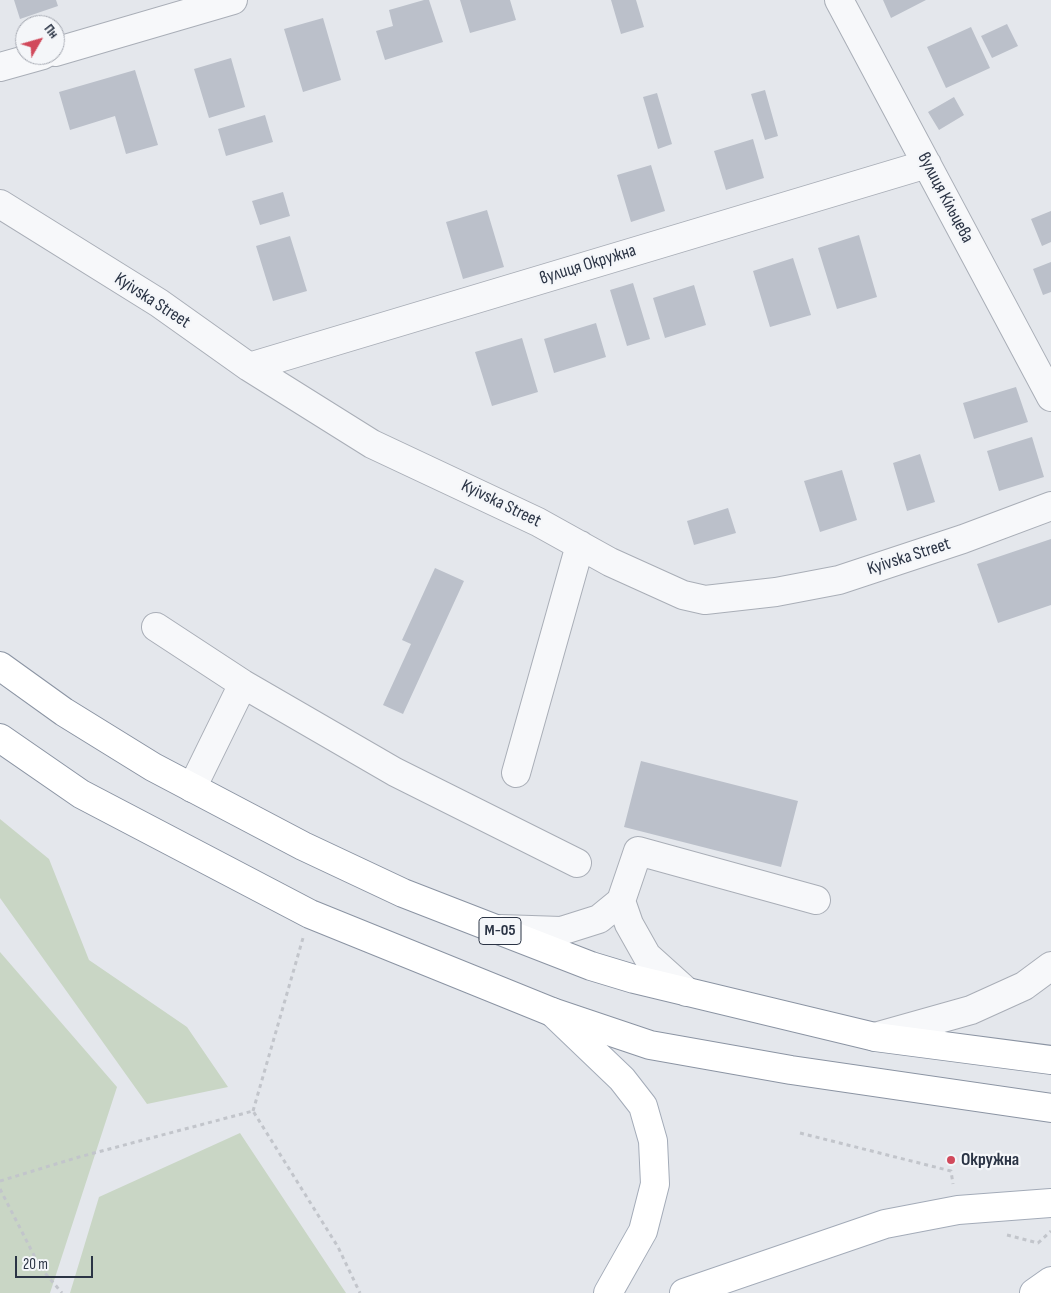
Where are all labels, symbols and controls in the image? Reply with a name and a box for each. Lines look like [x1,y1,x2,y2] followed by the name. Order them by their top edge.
[15,15,65,65] north arrow
[41,20,62,42] text: Пн
[912,149,978,247] street label: вулиця Кільцева
[537,240,639,290] street label: вулиця Окружна
[110,269,194,333] street label: Kyivska Street
[458,475,544,533] street label: Kyivska Street
[865,533,953,581] street label: Kyivska Street
[479,918,521,944] road number: М-05
[961,1149,1019,1171] place label: Окружна
[945,1154,957,1166] marker: Окружна
[18,1246,95,1278] scale bar
[23,1255,48,1274] text: 20 m

